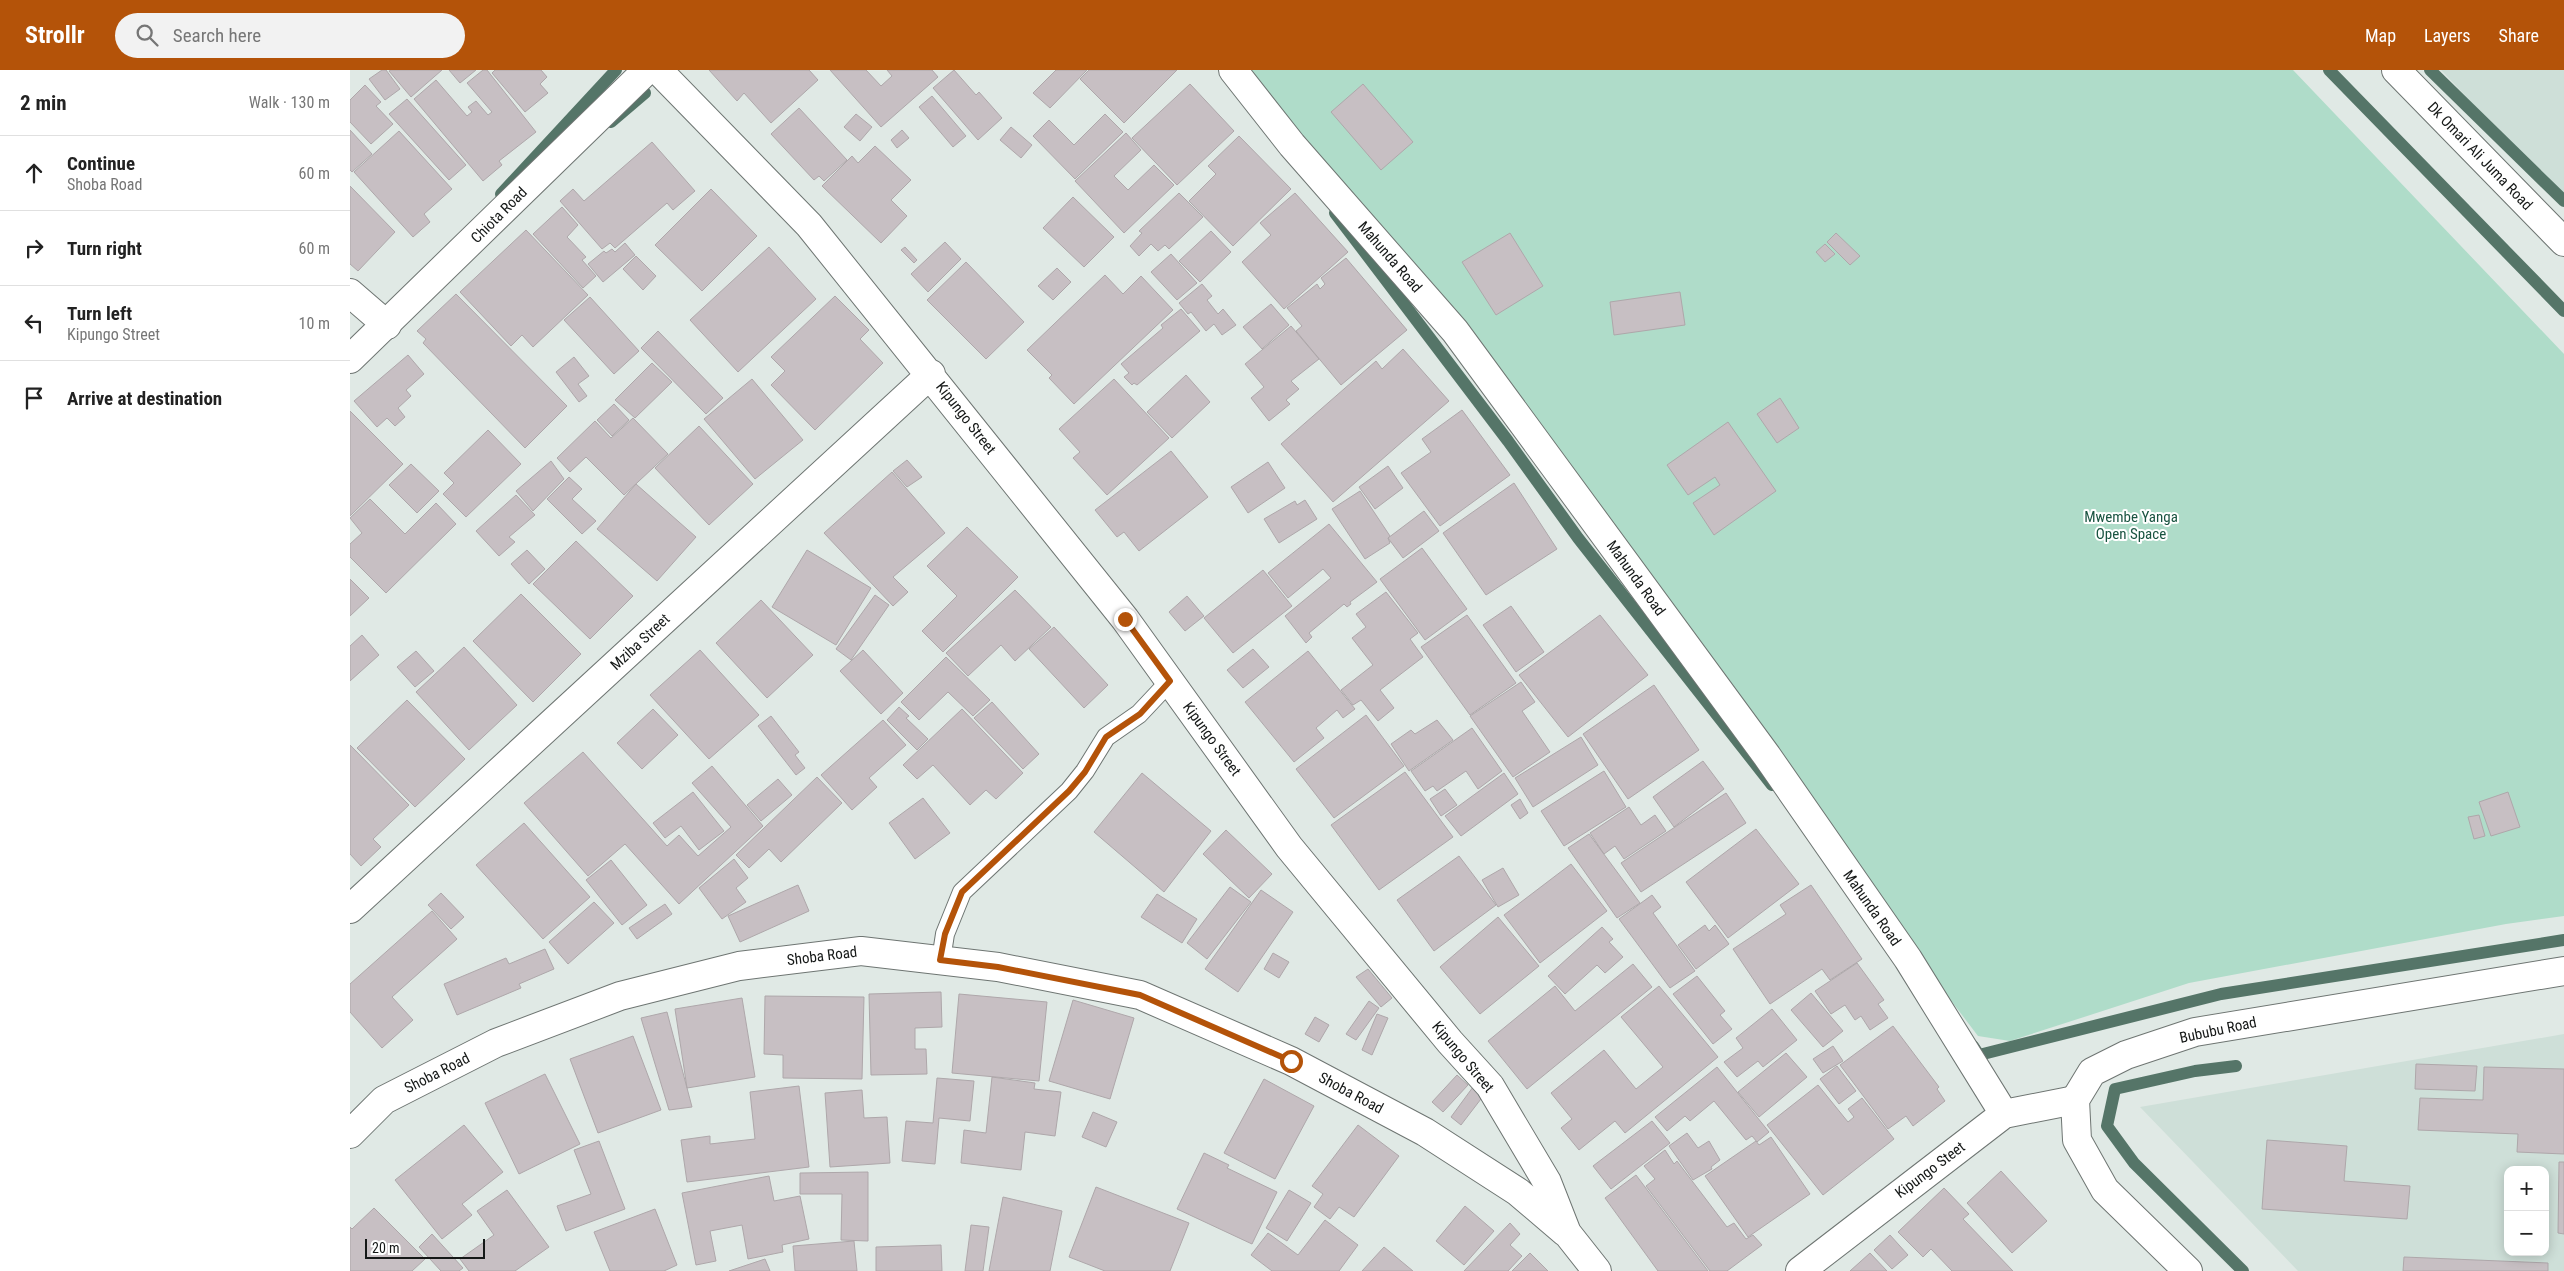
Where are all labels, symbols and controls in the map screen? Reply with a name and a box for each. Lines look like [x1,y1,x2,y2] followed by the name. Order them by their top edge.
[115,13,465,58] search box
[25,21,85,49] text: Strollr
[133,21,161,49] icon: search
[173,24,261,47] text: Search here
[2365,25,2396,46] text: Map
[2424,25,2471,46] text: Layers
[2499,25,2539,46] text: Share
[20,91,67,115] text: 2 min
[249,93,330,112] text: Walk · 130 m
[2424,98,2536,214] street label: Dk Omari Ali Juma Road
[67,152,135,175] text: Continue
[20,159,48,187] icon: ahead
[298,164,330,183] text: 60 m
[67,175,142,194] text: Shoba Road
[467,183,531,247] street label: Chiota Road
[1354,218,1426,296] street label: Mahunda Road
[20,234,48,262] icon: right
[67,237,142,260] text: Turn right
[298,239,330,258] text: 60 m
[67,302,132,325] text: Turn left
[20,309,48,337] icon: left
[298,314,330,333] text: 10 m
[67,325,160,344] text: Kipungo Street
[932,378,1000,458] street label: Kipungo Street
[20,384,48,412] icon: arrive
[67,387,222,410] text: Arrive at destination
[2084,508,2178,543] park label: Mwembe Yanga Open Space
[1603,537,1669,619] street label: Mahunda Road
[1114,608,1137,631] route end
[607,610,673,674] street label: Mziba Street
[1179,698,1245,780] street label: Kipungo Street
[1839,867,1905,949] street label: Mahunda Road
[786,943,858,969] street label: Shoba Road
[2178,1013,2258,1047] street label: Bububu Road
[1428,1018,1498,1096] street label: Kipungo Street
[401,1049,473,1097] street label: Shoba Road
[1280,1050,1303,1073] route start
[1316,1068,1386,1118] street label: Shoba Road
[1892,1138,1968,1202] street label: Kipungo Steet
[2504,1166,2549,1256] map controls
[2504,1166,2549,1211] button: +
[2504,1211,2549,1256] button: −
[365,1236,485,1259] scale bar
[372,1240,400,1256] text: 20 m

